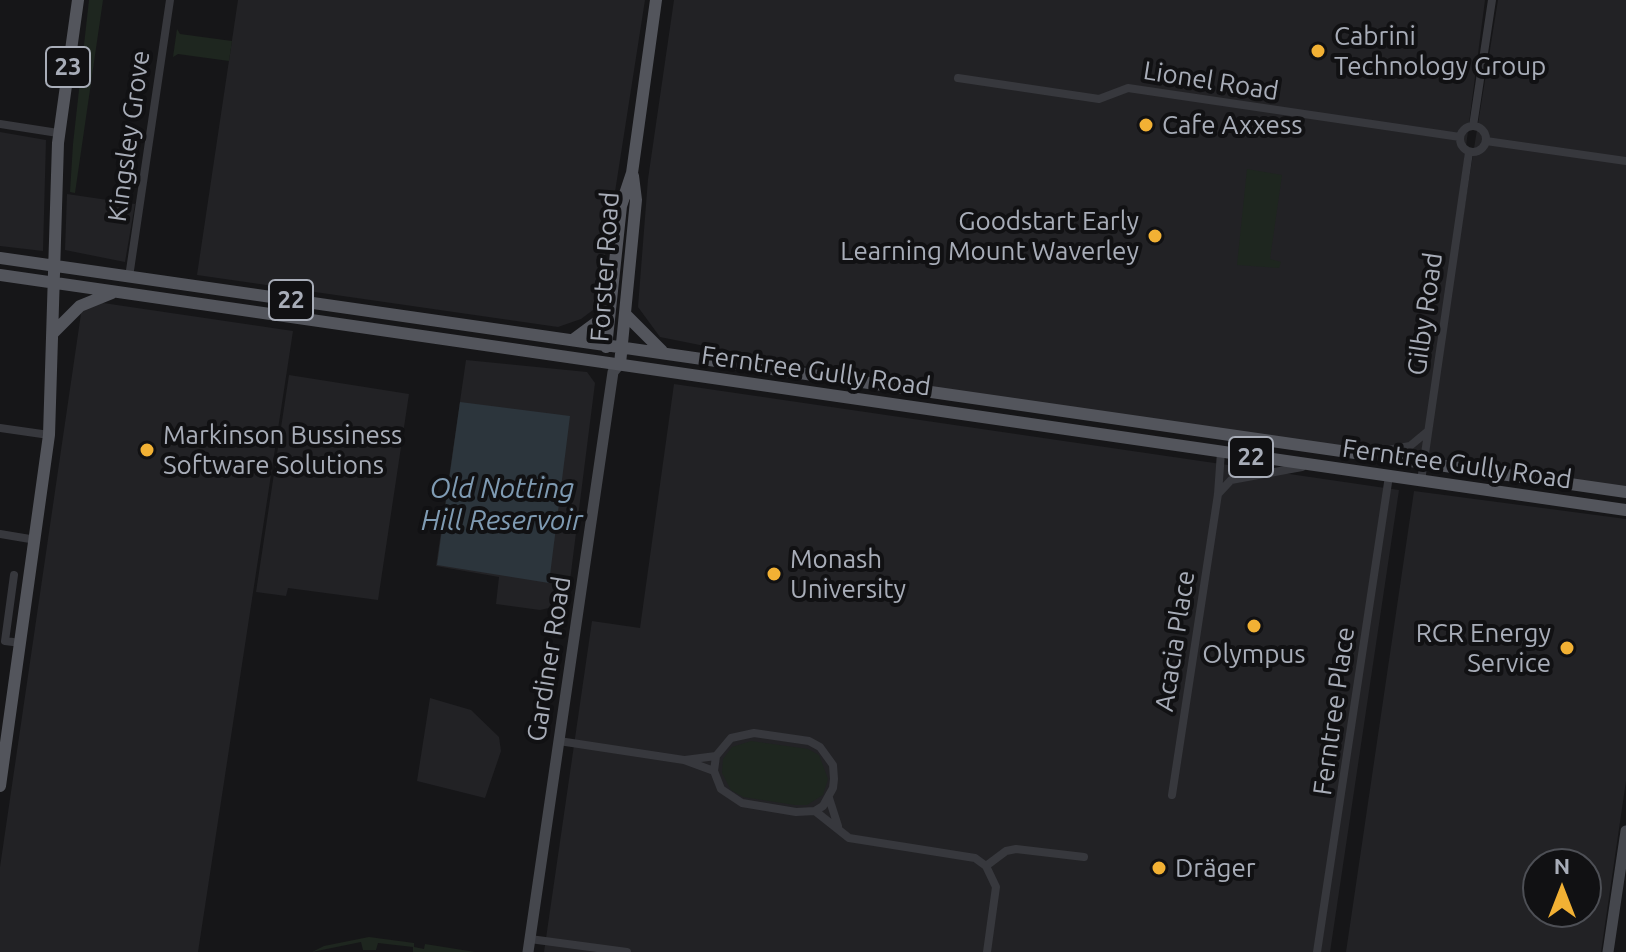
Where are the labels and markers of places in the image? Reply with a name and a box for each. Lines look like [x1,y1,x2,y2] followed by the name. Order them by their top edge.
[1334,20,1546,82] place label: Cabrini Technology Group
[1309,42,1327,60] marker: Cabrini Technology Group
[1162,109,1302,141] place label: Cafe Axxess
[1137,116,1155,134] marker: Cafe Axxess
[840,205,1139,266] place label: Goodstart Early Learning Mount Waverley
[1146,227,1164,245] marker: Goodstart Early Learning Mount Waverley
[163,419,402,480] place label: Markinson Bussiness Software Solutions
[138,441,156,459] marker: Markinson Bussiness Software Solutions
[790,543,906,604] place label: Monash University
[765,565,783,583] marker: Monash University
[1245,617,1263,635] marker: Olympus
[1416,617,1551,678] place label: RCR Energy Service
[1202,638,1306,670] place label: Olympus
[1558,639,1576,657] marker: RCR Energy Service
[1175,852,1256,884] place label: Dräger
[1150,859,1168,877] marker: Dräger

